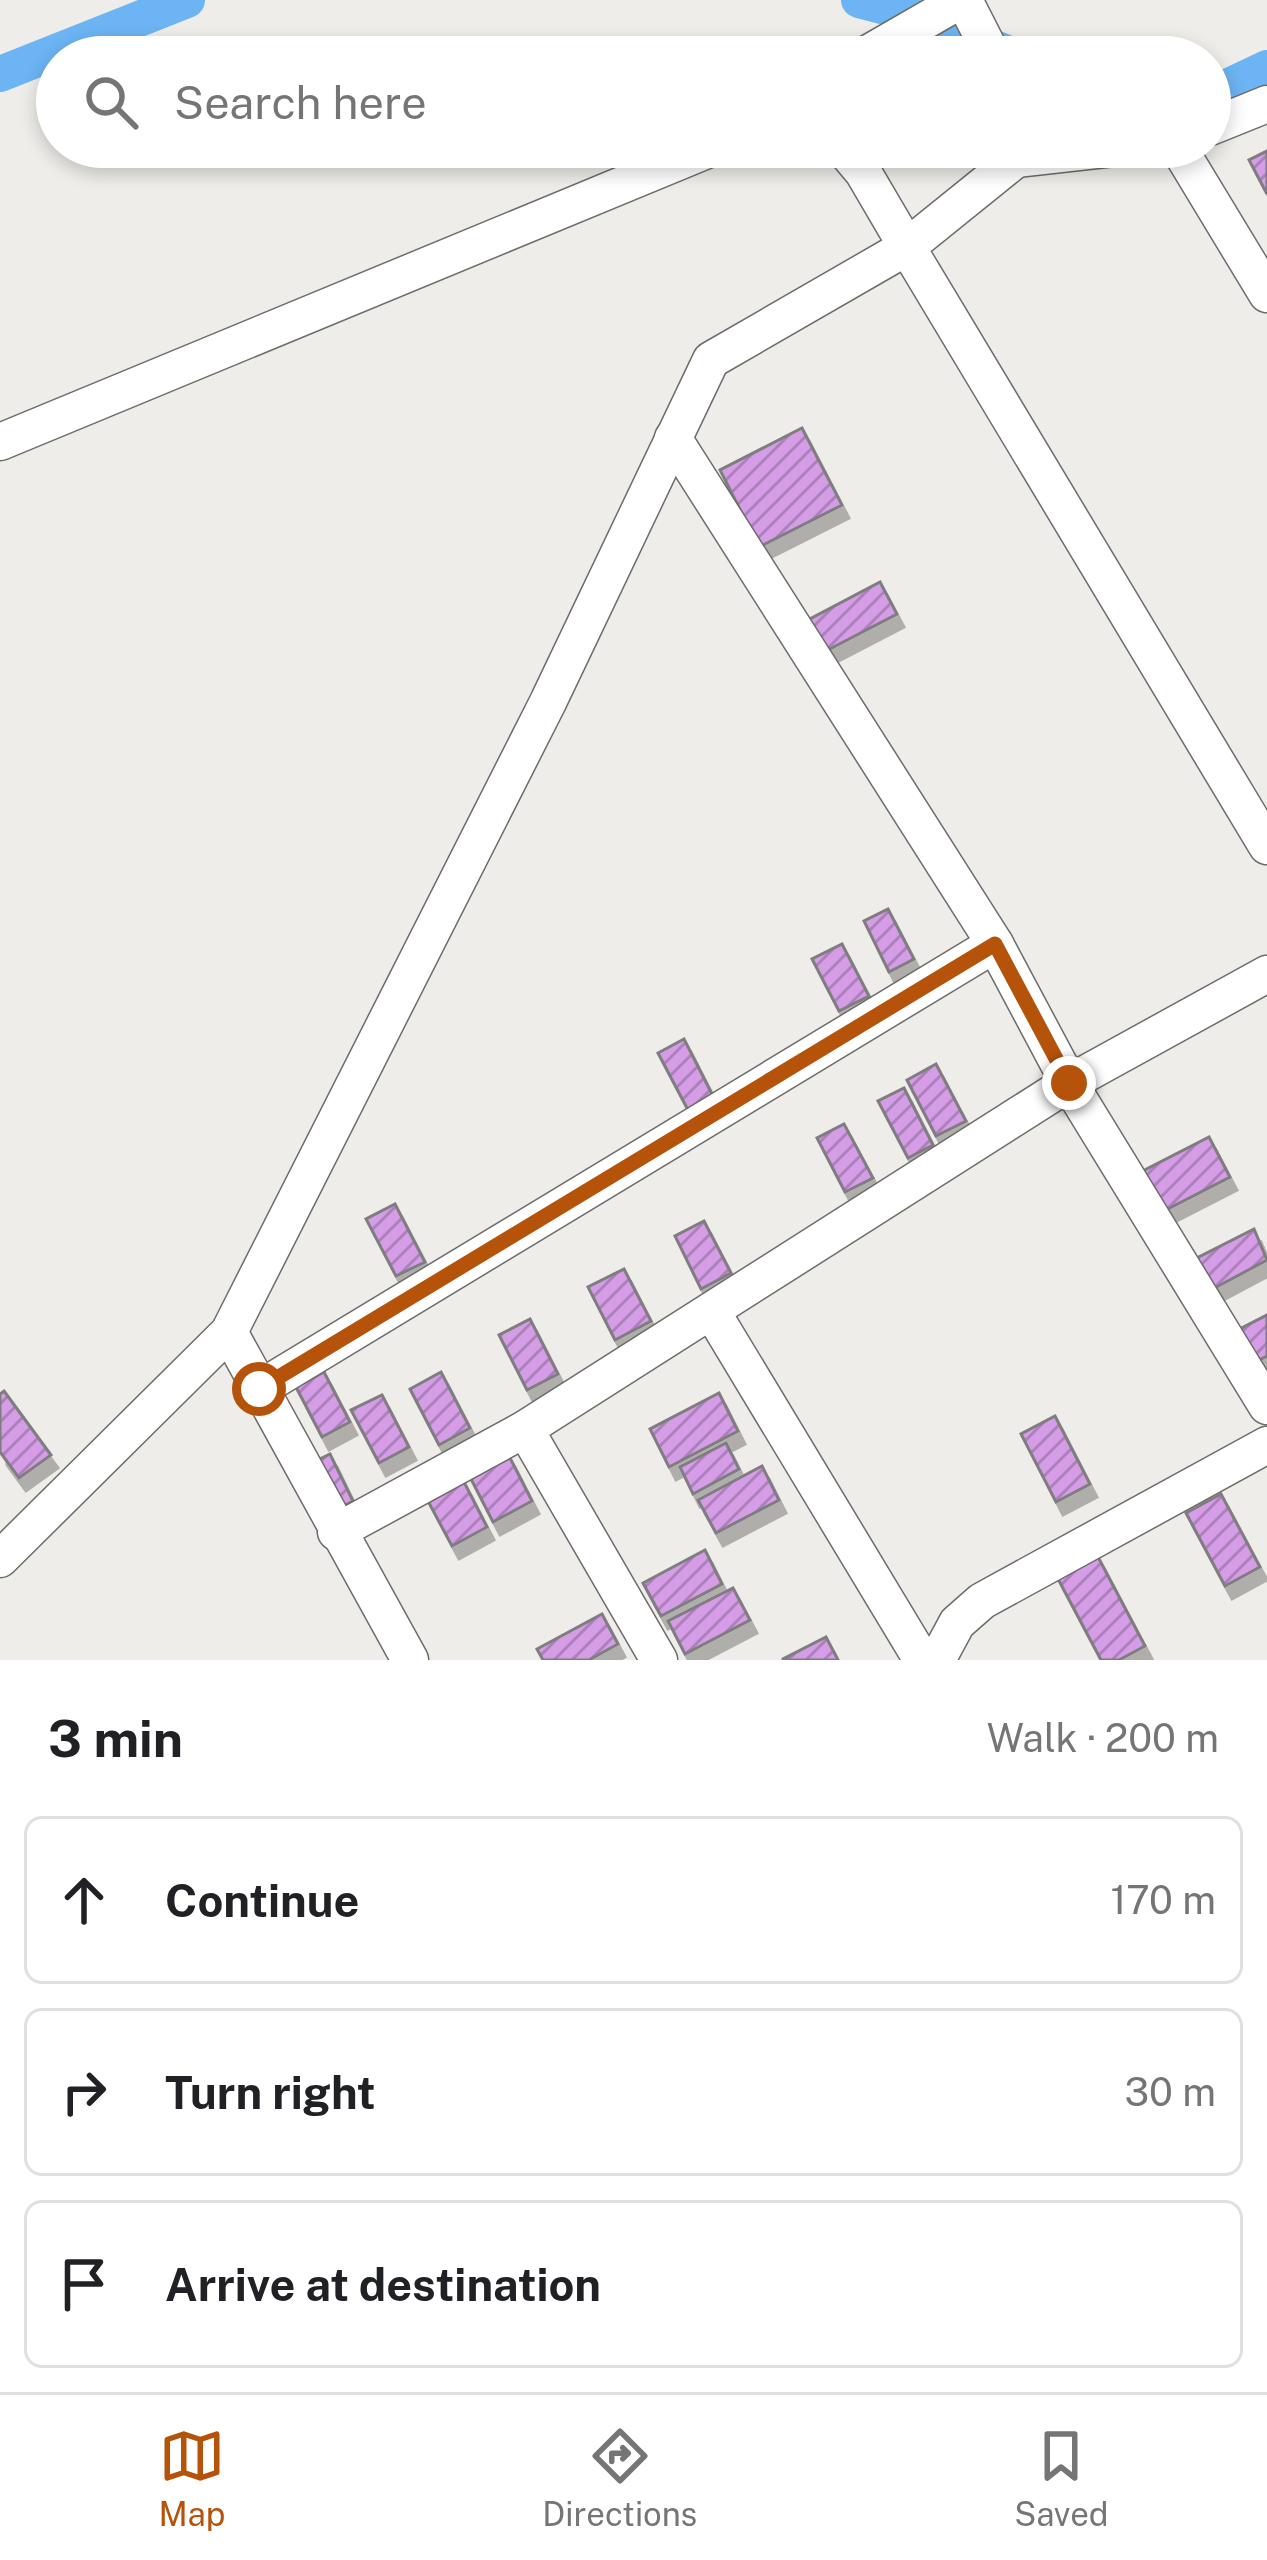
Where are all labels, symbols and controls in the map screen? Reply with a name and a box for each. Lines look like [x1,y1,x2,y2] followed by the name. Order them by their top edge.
[36,36,1231,168] search box
[78,69,144,135] icon: search
[174,76,427,129] text: Search here
[1042,1056,1096,1110] route end
[232,1362,286,1416] route start
[48,1709,183,1768] text: 3 min
[987,1715,1219,1761] text: Walk · 200 m
[51,1867,117,1933] icon: ahead
[165,1874,359,1927] text: Continue
[1110,1877,1216,1923] text: 170 m
[51,2059,117,2125] icon: right
[165,2066,376,2119] text: Turn right
[1125,2069,1216,2115] text: 30 m
[51,2251,117,2317] icon: arrive
[165,2258,601,2311] text: Arrive at destination
[158,2423,225,2533] tab: Map
[542,2423,697,2533] tab: Directions
[1014,2423,1109,2533] tab: Saved

